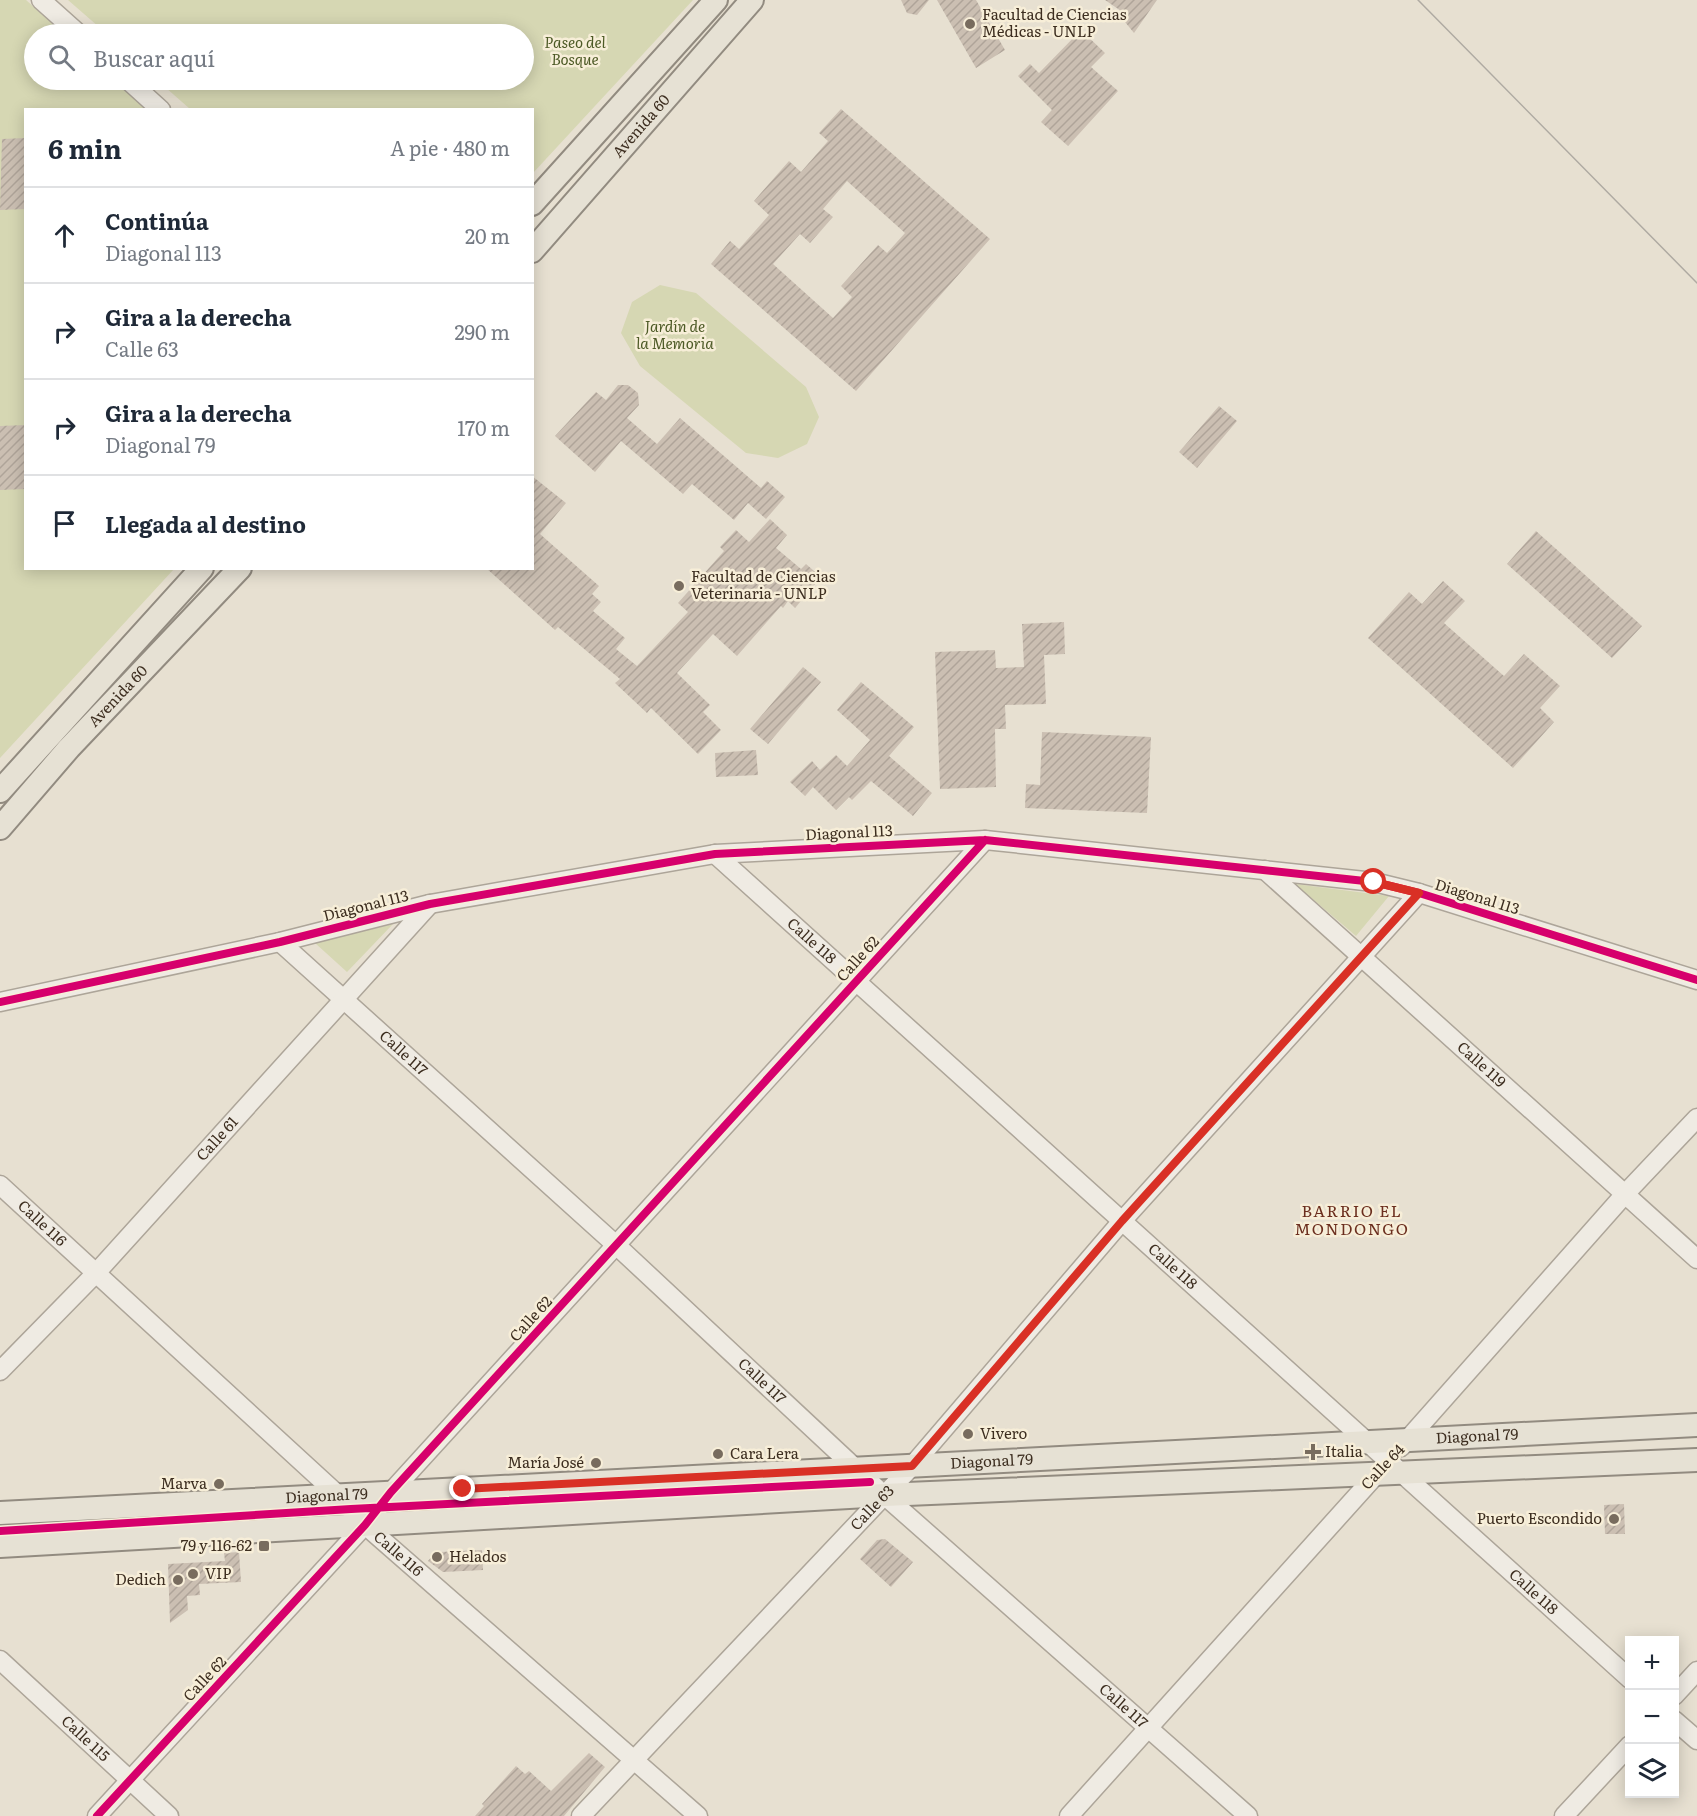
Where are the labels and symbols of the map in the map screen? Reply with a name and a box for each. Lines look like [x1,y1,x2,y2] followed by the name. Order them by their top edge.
[982,2,1127,42] place label: Facultad de Ciencias Médicas - UNLP
[963,17,977,31] marker: Facultad de Ciencias Médicas - UNLP
[544,30,606,70] park label: Paseo del Bosque
[606,88,675,162] street label: Avenida 60
[636,314,714,354] park label: Jardín de la Memoria
[691,564,836,604] place label: Facultad de Ciencias Veterinaria - UNLP
[672,579,686,593] marker: Facultad de Ciencias Veterinaria - UNLP
[82,659,152,731] street label: Avenida 60
[805,818,893,845] street label: Diagonal 113
[1360,868,1386,894] route start
[1432,872,1523,919] street label: Diagonal 113
[320,883,411,926] street label: Diagonal 113
[783,911,842,968] street label: Calle 118
[830,930,884,986] street label: Calle 62
[375,1024,434,1080] street label: Calle 117
[1453,1035,1512,1092] street label: Calle 119
[190,1110,243,1165] street label: Calle 61
[13,1194,73,1251] street label: Calle 116
[1294,1198,1410,1240] district label: BARRIO EL MONDONGO
[1144,1237,1203,1294] street label: Calle 118
[503,1290,557,1346] street label: Calle 62
[734,1352,792,1409] street label: Calle 117
[980,1421,1027,1444] place label: Vivero
[1435,1421,1519,1449] street label: Diagonal 79
[961,1427,975,1441] marker: Vivero
[1355,1438,1409,1494] street label: Calle 64
[1325,1439,1364,1462] place label: Italia
[730,1441,800,1464] place label: Cara Lera
[1306,1445,1320,1459] marker: Italia
[950,1446,1034,1474] street label: Diagonal 79
[711,1447,725,1461] marker: Cara Lera
[507,1450,584,1473] place label: María José
[589,1456,603,1470] marker: María José
[160,1471,208,1494] place label: Marva
[449,1475,475,1501] route end
[212,1477,226,1491] marker: Marva
[844,1479,899,1535] street label: Calle 63
[285,1481,369,1508] street label: Diagonal 79
[1477,1506,1602,1529] place label: Puerto Escondido
[1607,1512,1621,1526] marker: Puerto Escondido
[369,1525,429,1581] street label: Calle 116
[181,1533,252,1556] place label: 79 y 116-62
[257,1539,271,1553] marker: 79 y 116-62
[449,1544,507,1567] place label: Helados
[430,1550,444,1564] marker: Helados
[205,1561,231,1584] place label: VIP
[1505,1562,1564,1619] street label: Calle 118
[115,1567,166,1590] place label: Dedich
[186,1567,200,1581] marker: VIP
[171,1573,185,1587] marker: Dedich
[177,1650,231,1706] street label: Calle 62
[1095,1677,1154,1733] street label: Calle 117
[57,1709,116,1766] street label: Calle 115

